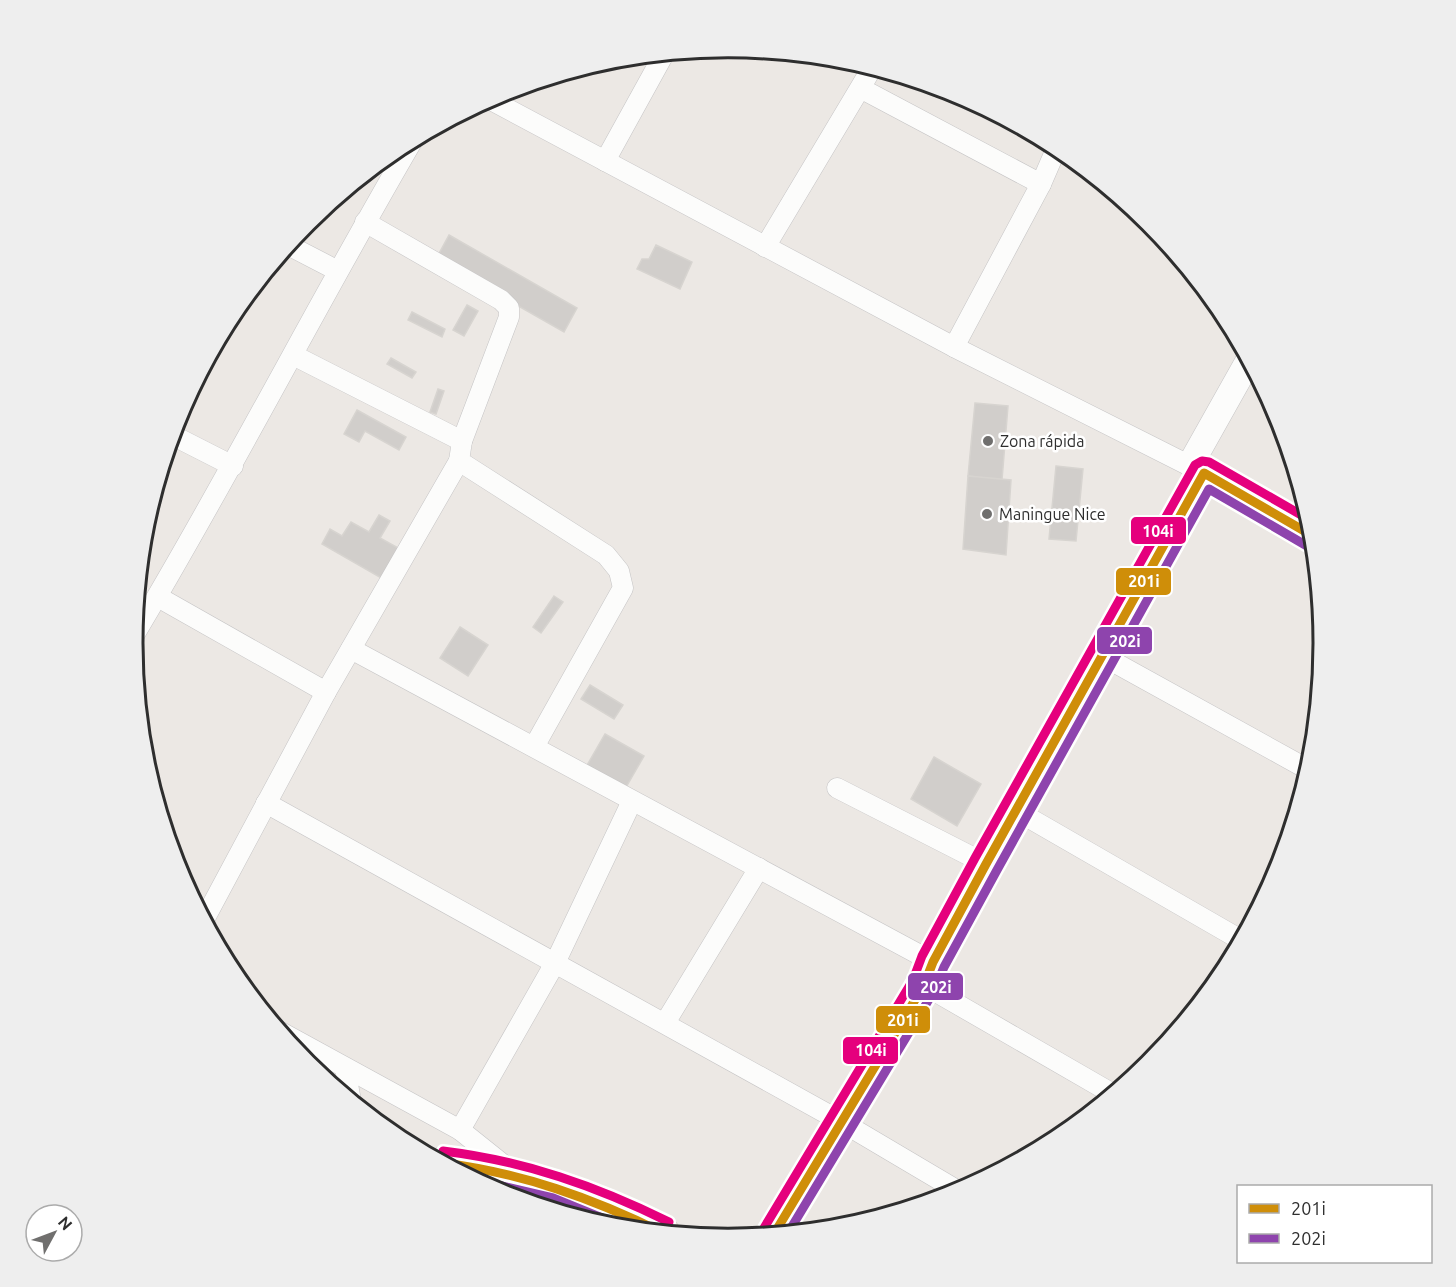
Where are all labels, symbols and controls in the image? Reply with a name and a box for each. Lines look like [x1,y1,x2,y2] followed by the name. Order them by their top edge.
[1000,432,1084,450] place label: Zona rápida
[981,434,995,448] marker: Zona rápida
[999,505,1106,523] place label: Maningue Nice
[980,507,994,521] marker: Maningue Nice
[1130,516,1187,545] line badge: 104i
[1142,522,1174,540] text: 104i
[1115,567,1172,596] line badge: 201i
[1128,572,1160,590] text: 201i
[1096,626,1153,655] line badge: 202i
[1109,632,1141,650] text: 202i
[907,972,964,1001] line badge: 202i
[920,978,952,996] text: 202i
[875,1005,931,1034] line badge: 201i
[887,1011,919,1029] text: 201i
[842,1036,899,1065] line badge: 104i
[855,1041,887,1059] text: 104i
[1237,1185,1432,1263] legend
[1291,1198,1326,1218] text: 201i
[24,1203,84,1263] north arrow
[55,1213,76,1234] text: N
[1291,1228,1326,1248] text: 202i

